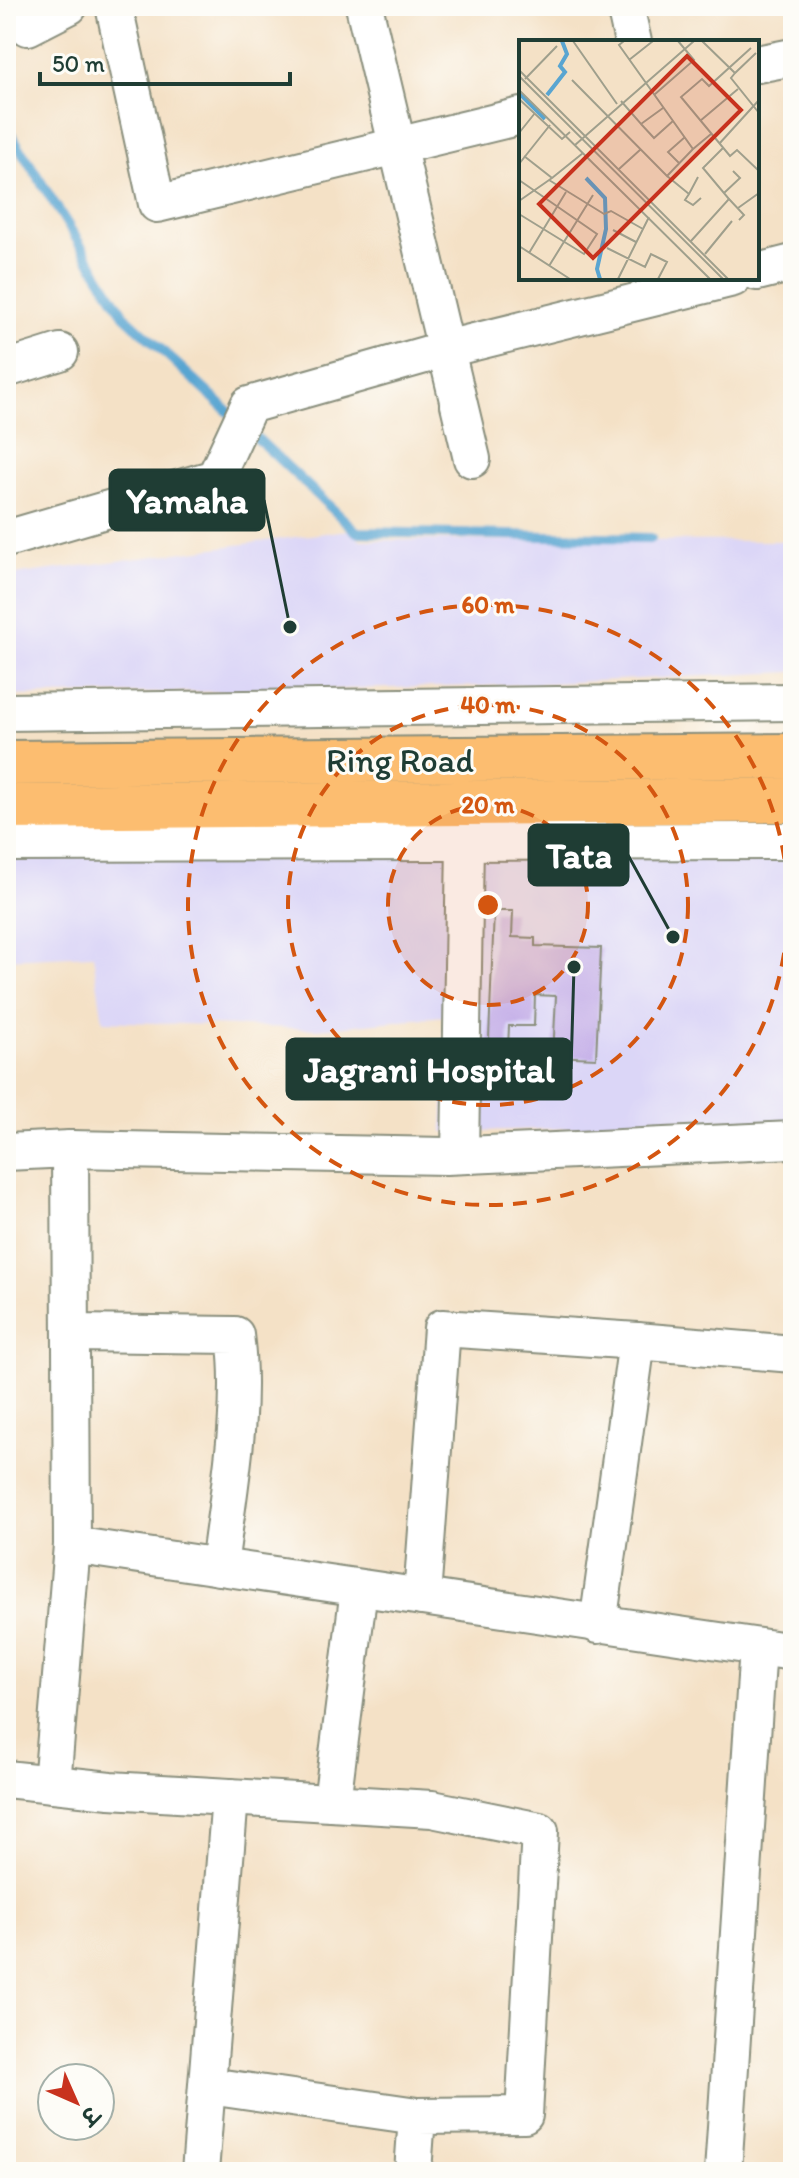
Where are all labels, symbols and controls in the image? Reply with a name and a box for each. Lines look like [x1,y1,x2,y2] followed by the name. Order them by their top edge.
[40,36,290,86] scale bar
[519,40,759,280] inset map
[52,49,105,78] text: 50 m
[110,470,264,530] callout: Yamaha
[126,479,248,522] text: Yamaha
[461,590,515,619] text: 60 m
[461,690,516,719] text: 40 m
[326,740,474,781] street label: Ring Road
[462,790,515,819] text: 20 m
[529,825,628,885] callout: Tata
[545,834,613,877] text: Tata
[474,891,502,919] centre of rings
[287,1039,571,1099] callout: Jagrani Hospital
[302,1048,556,1091] text: Jagrani Hospital
[36,2062,116,2142] north arrow
[73,2100,106,2132] text: उ

